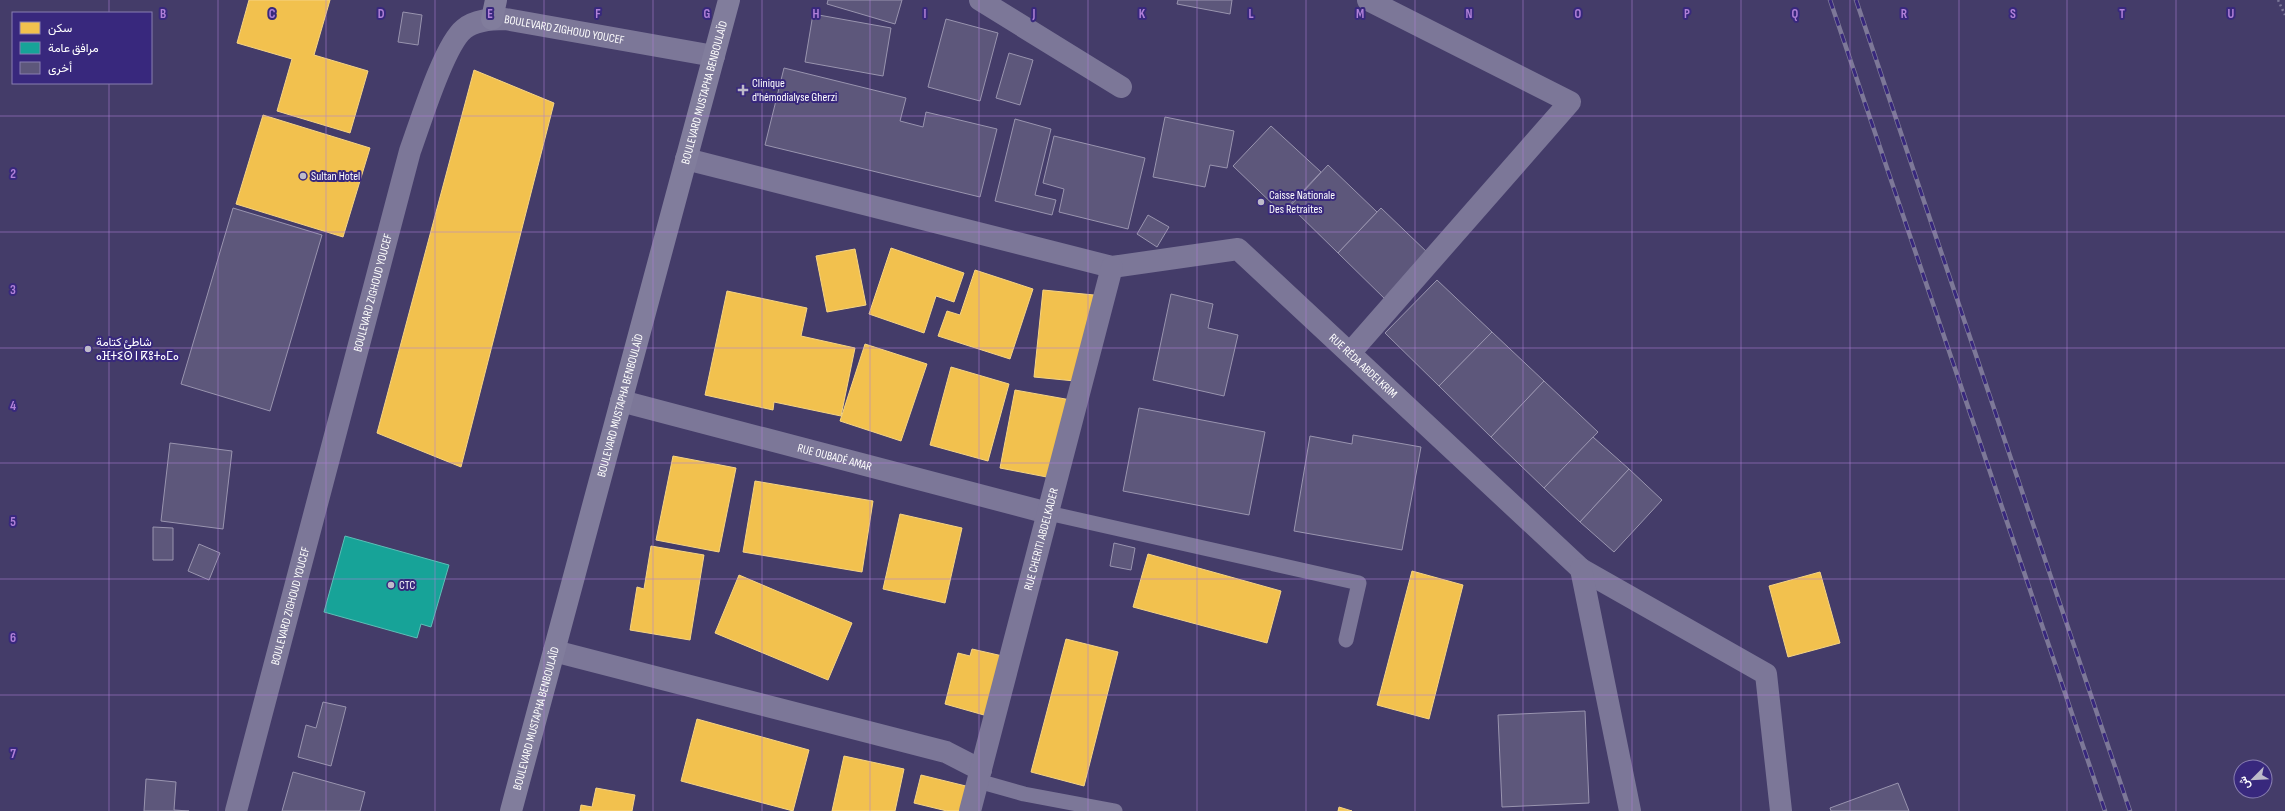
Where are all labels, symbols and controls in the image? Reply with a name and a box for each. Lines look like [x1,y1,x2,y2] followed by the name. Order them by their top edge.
[160,6,166,22] text: B
[269,6,276,22] text: C
[378,6,385,22] text: D
[487,6,493,22] text: E
[704,6,711,22] text: G
[813,6,820,22] text: H
[924,6,927,22] text: I
[1032,6,1036,22] text: J
[1139,6,1146,22] text: K
[1248,6,1254,22] text: L
[1356,6,1364,22] text: M
[1466,6,1473,22] text: N
[1575,6,1582,22] text: O
[1684,6,1690,22] text: P
[1792,6,1799,22] text: Q
[1901,6,1908,22] text: R
[2010,6,2016,22] text: S
[2119,6,2125,22] text: T
[2228,6,2235,22] text: U
[12,12,152,84] legend
[503,12,625,46] street label: BOULEVARD ZIGHOUD YOUCEF
[678,19,731,166] street label: BOULEVARD MUSTAPHA BENBOULAÏD
[48,21,72,36] text: سكن
[48,41,99,56] text: مرافق عامة
[48,61,72,76] text: أخرى
[752,76,837,105] place label: Clinique d'hémodialyse Gherzi
[737,84,749,96] marker: Clinique d'hémodialyse Gherzi
[10,166,16,182] text: 2
[311,169,360,184] place label: Sultan Hotel
[298,171,308,181] marker: Sultan Hotel
[1269,188,1335,217] place label: Caisse Nationale Des Retraites
[1256,197,1266,207] marker: Caisse Nationale Des Retraites
[350,232,396,354] street label: BOULEVARD ZIGHOUD YOUCEF
[10,282,16,298] text: 3
[1326,331,1400,402] street label: RUE RÉDA ABDELKRIM
[594,332,647,479] street label: BOULEVARD MUSTAPHA BENBOULAÏD
[96,335,179,364] place label: شاطئ كتامة ⴰⴼⵜⵉⵙ ⵏ ⴽⵓⵜⴰⵎⴰ
[83,344,93,354] marker: شاطئ كتامة ⴰⴼⵜⵉⵙ ⵏ ⴽⵓⵜⴰⵎⴰ
[10,398,16,414] text: 4
[796,441,874,475] street label: RUE OUBADÉ AMAR
[1021,486,1062,592] street label: RUE CHERITI ABDELKADER
[10,514,16,530] text: 5
[268,545,313,667] street label: BOULEVARD ZIGHOUD YOUCEF
[399,578,415,593] place label: CTC
[386,580,396,590] marker: CTC
[10,630,16,646] text: 6
[510,645,563,792] street label: BOULEVARD MUSTAPHA BENBOULAÏD
[10,746,16,762] text: 7
[2233,759,2273,799] north arrow
[2236,774,2253,792] text: ش

